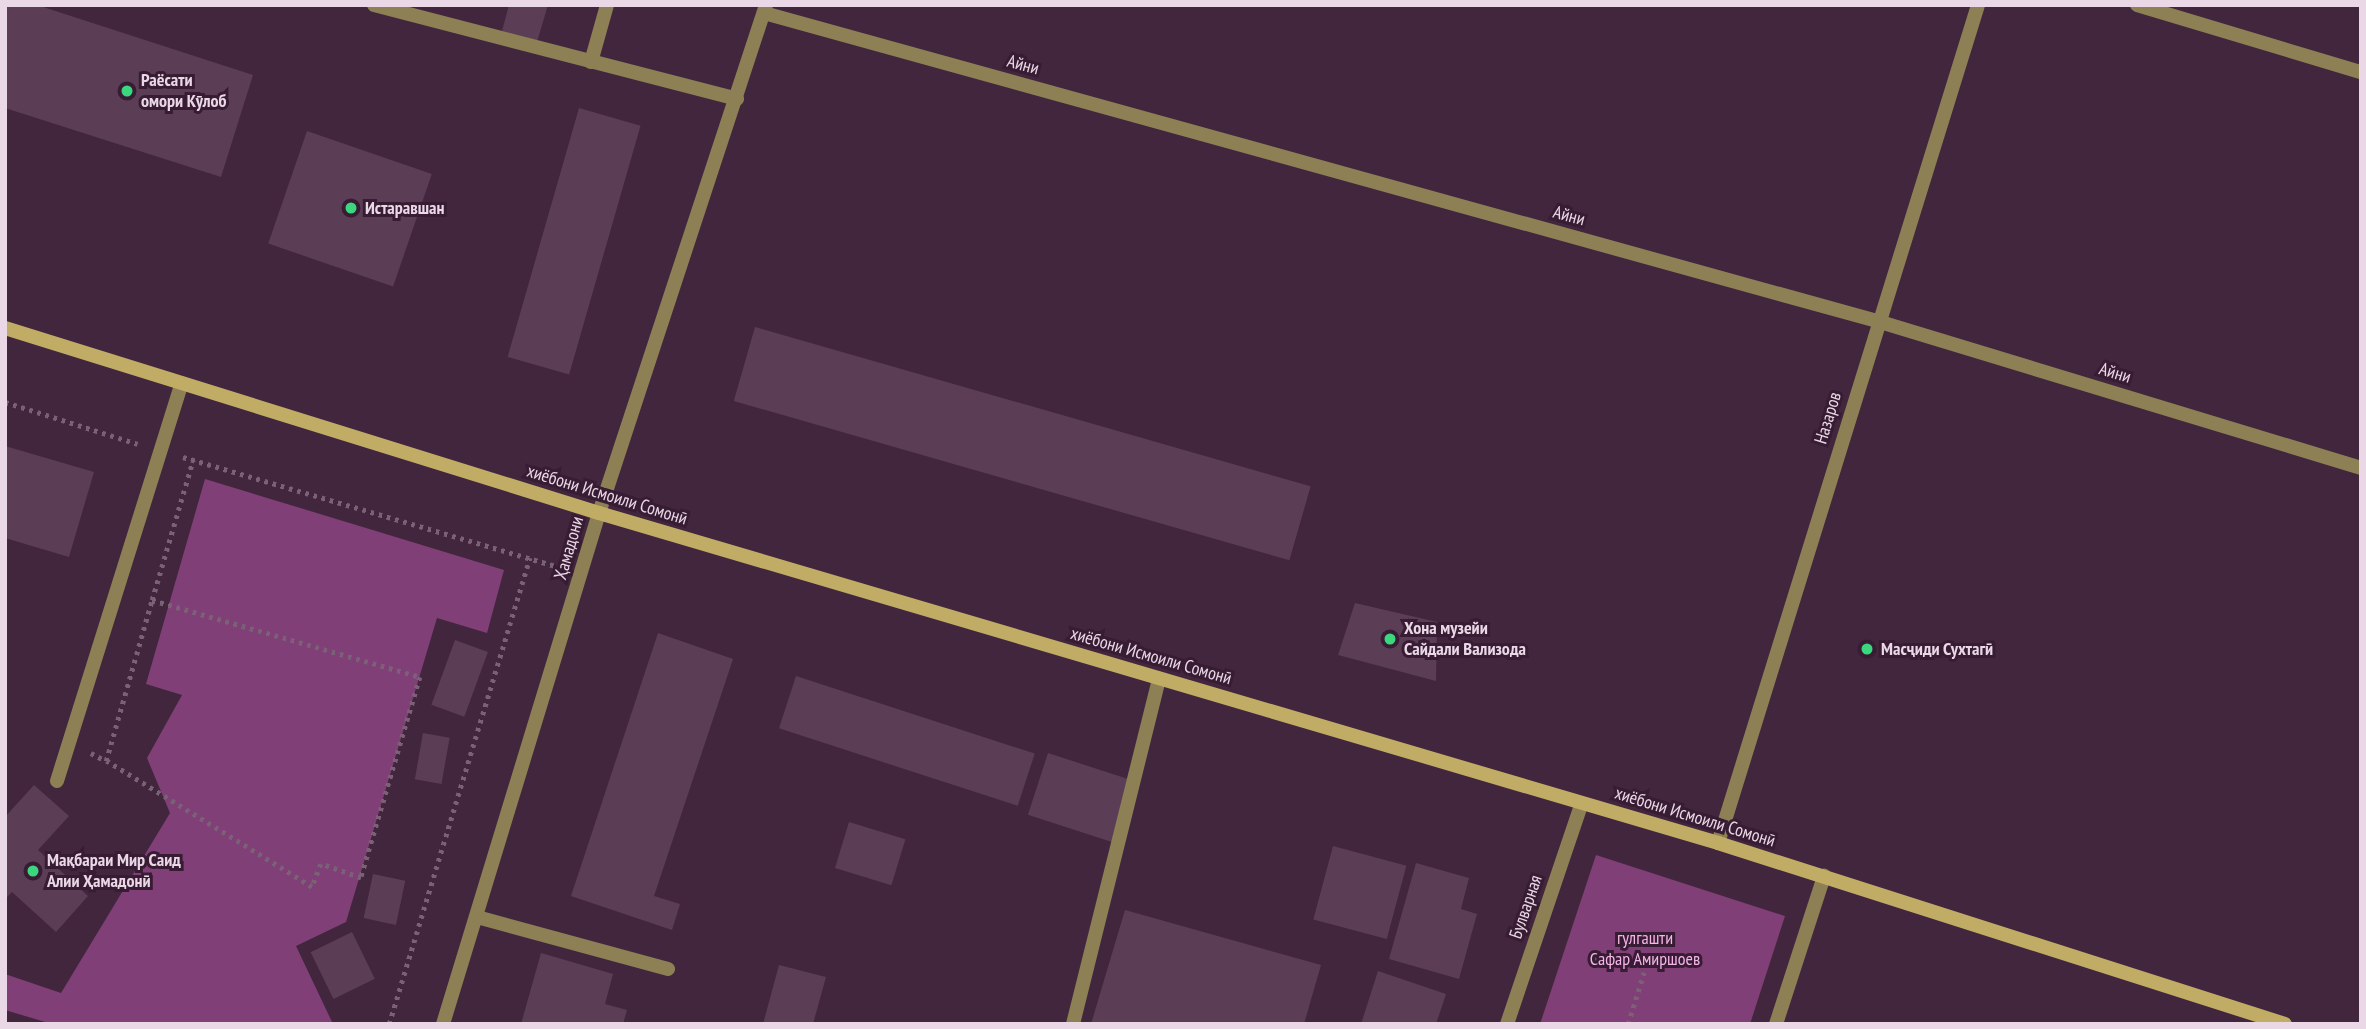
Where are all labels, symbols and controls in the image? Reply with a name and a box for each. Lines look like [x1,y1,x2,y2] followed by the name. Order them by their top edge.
[1005,50,1041,80] street label: Айни
[141,70,226,112] place label: Раёсати омори Кӯлоб
[119,83,135,99] marker: Раёсати омори Кӯлоб
[365,197,445,219] place label: Истаравшан
[343,200,359,216] marker: Истаравшан
[1551,201,1587,231] street label: Айни
[2096,358,2134,388] street label: Айни
[1810,389,1846,447] street label: Назаров
[524,460,690,530] street label: хиёбони Исмоили Сомонӣ
[550,514,588,582] street label: Ҳамадони
[1404,618,1526,660] place label: Хона музейи Сайдали Вализода
[1068,623,1234,689] street label: хиёбони Исмоили Сомонӣ
[1382,631,1398,647] marker: Хона музейи Сайдали Вализода
[1881,638,1993,660] place label: Масҷиди Сухтагӣ
[1859,641,1875,657] marker: Масҷиди Сухтагӣ
[1612,782,1778,852] street label: хиёбони Исмоили Сомонӣ
[47,850,181,892] place label: Мақбараи Мир Саид Алии Ҳамадонӣ
[25,863,41,879] marker: Мақбараи Мир Саид Алии Ҳамадонӣ
[1505,872,1547,942] street label: Булварная
[1590,928,1700,970] park label: гулгашти Сафар Амиршоев

